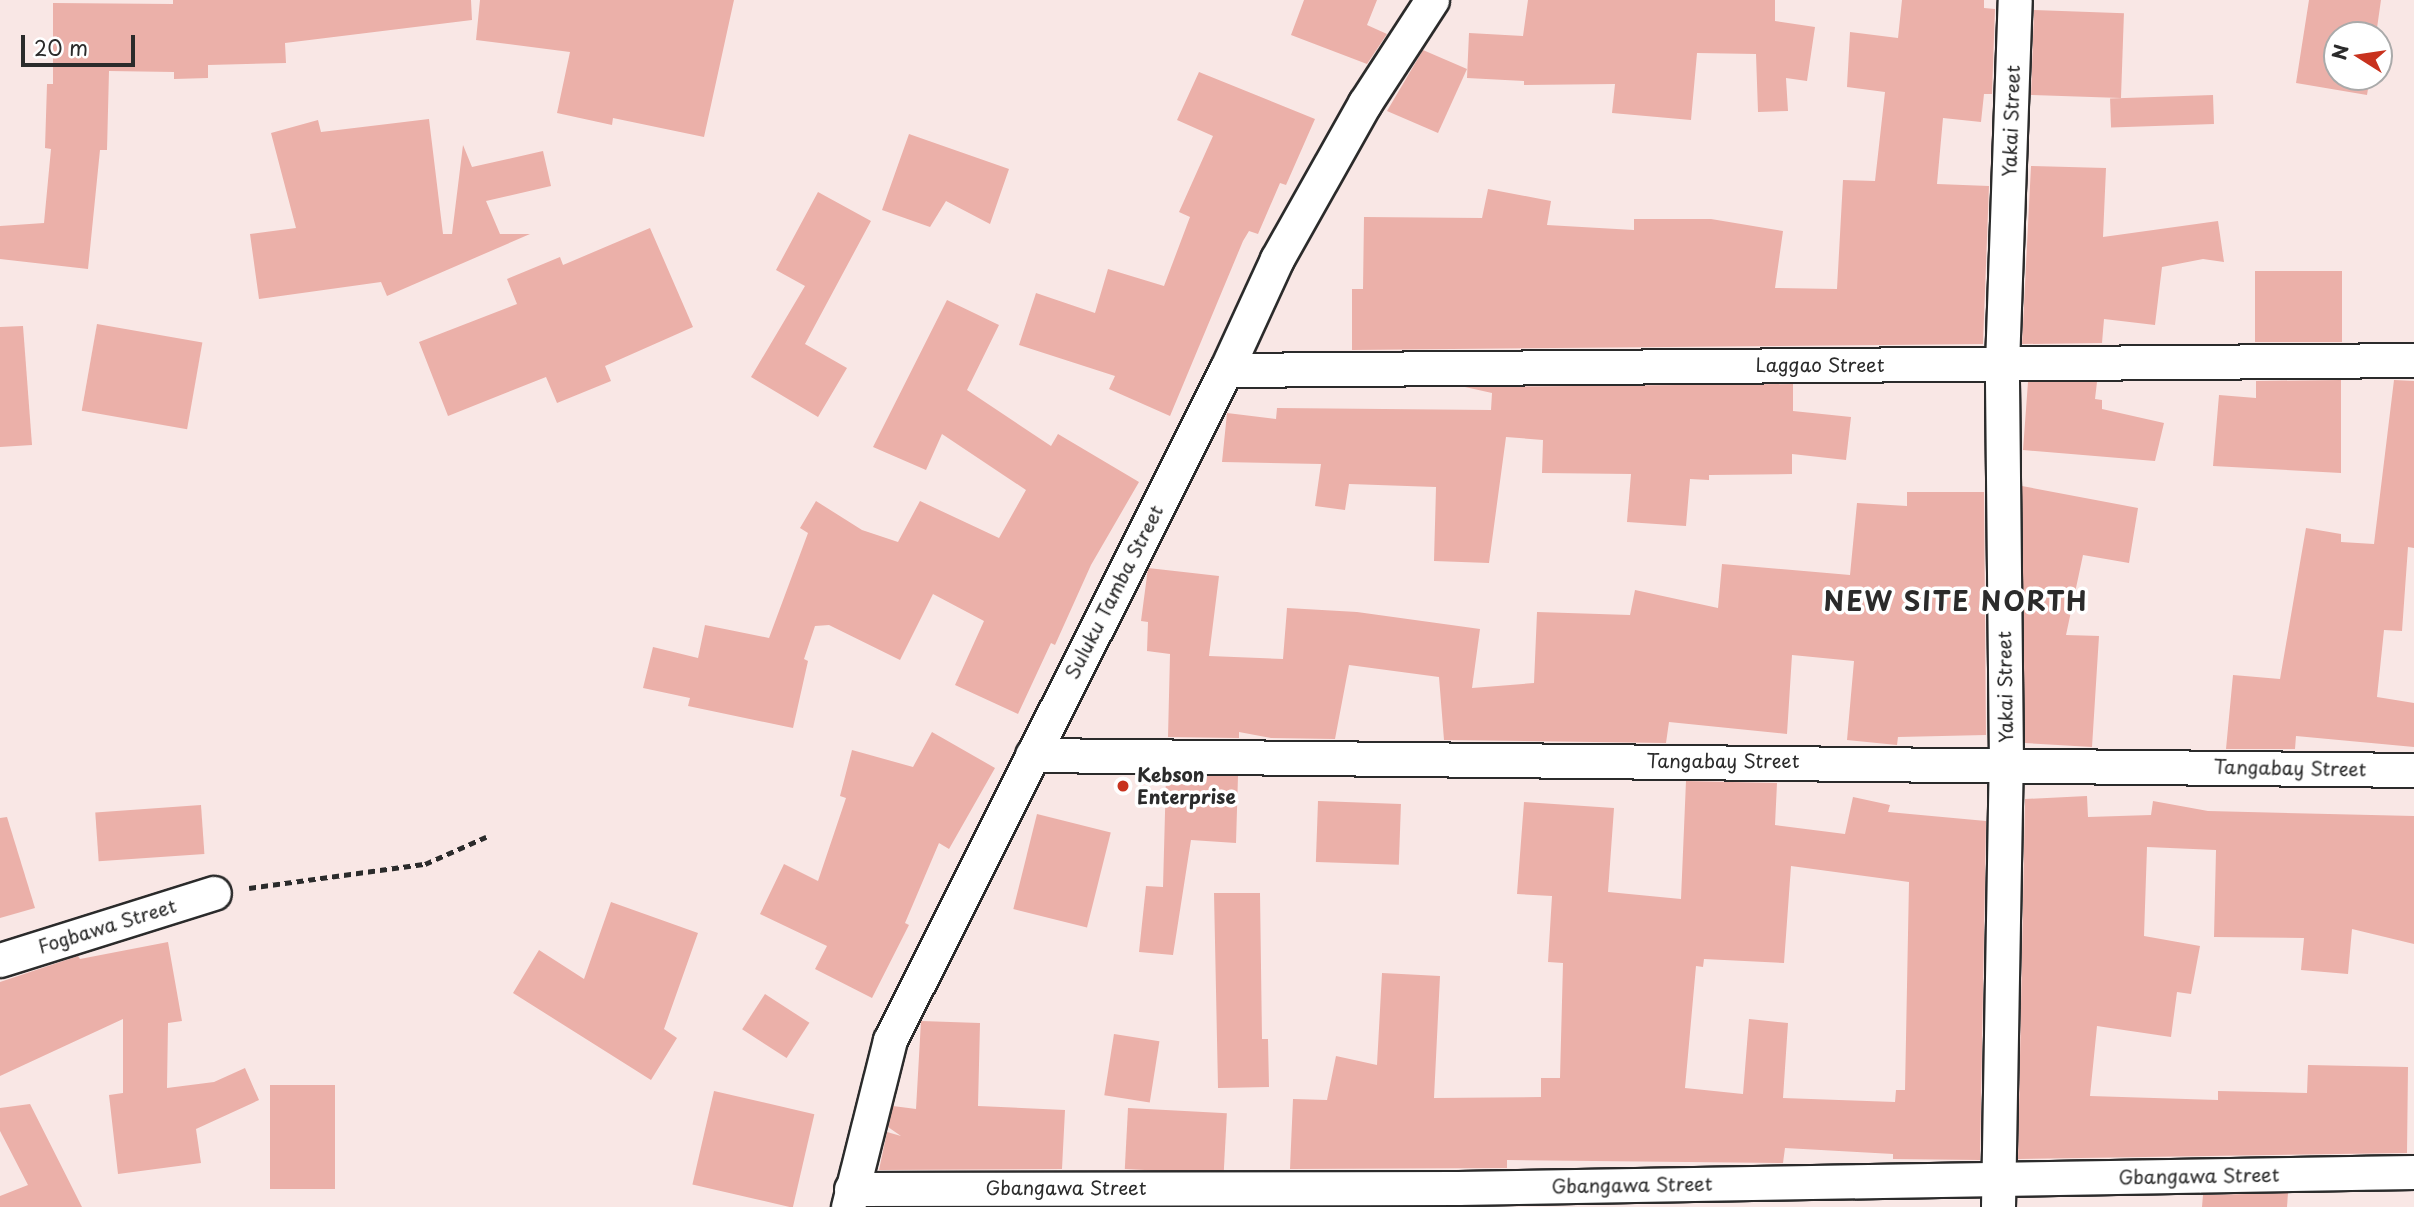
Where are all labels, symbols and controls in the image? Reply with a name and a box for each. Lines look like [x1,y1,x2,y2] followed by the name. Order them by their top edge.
[24,21,138,65] scale bar
[2323,21,2393,91] north arrow
[34,31,88,63] text: 20 m
[2324,42,2355,62] text: N
[1998,64,2024,178] street label: Yakai Street
[1755,354,1885,376] street label: Laggao Street
[1060,501,1168,683] street label: Suluku Tamba Street
[1825,585,2087,617] district label: NEW SITE NORTH
[1993,630,2017,744] street label: Yakai Street
[1646,750,1800,772] street label: Tangabay Street
[2213,755,2367,781] street label: Tangabay Street
[1137,764,1236,808] place label: Kebson Enterprise
[1115,778,1131,794] marker: Kebson Enterprise
[35,894,179,958] street label: Fogbawa Street
[2119,1163,2279,1189] street label: Gbangawa Street
[1552,1172,1712,1198] street label: Gbangawa Street
[986,1177,1146,1199] street label: Gbangawa Street

